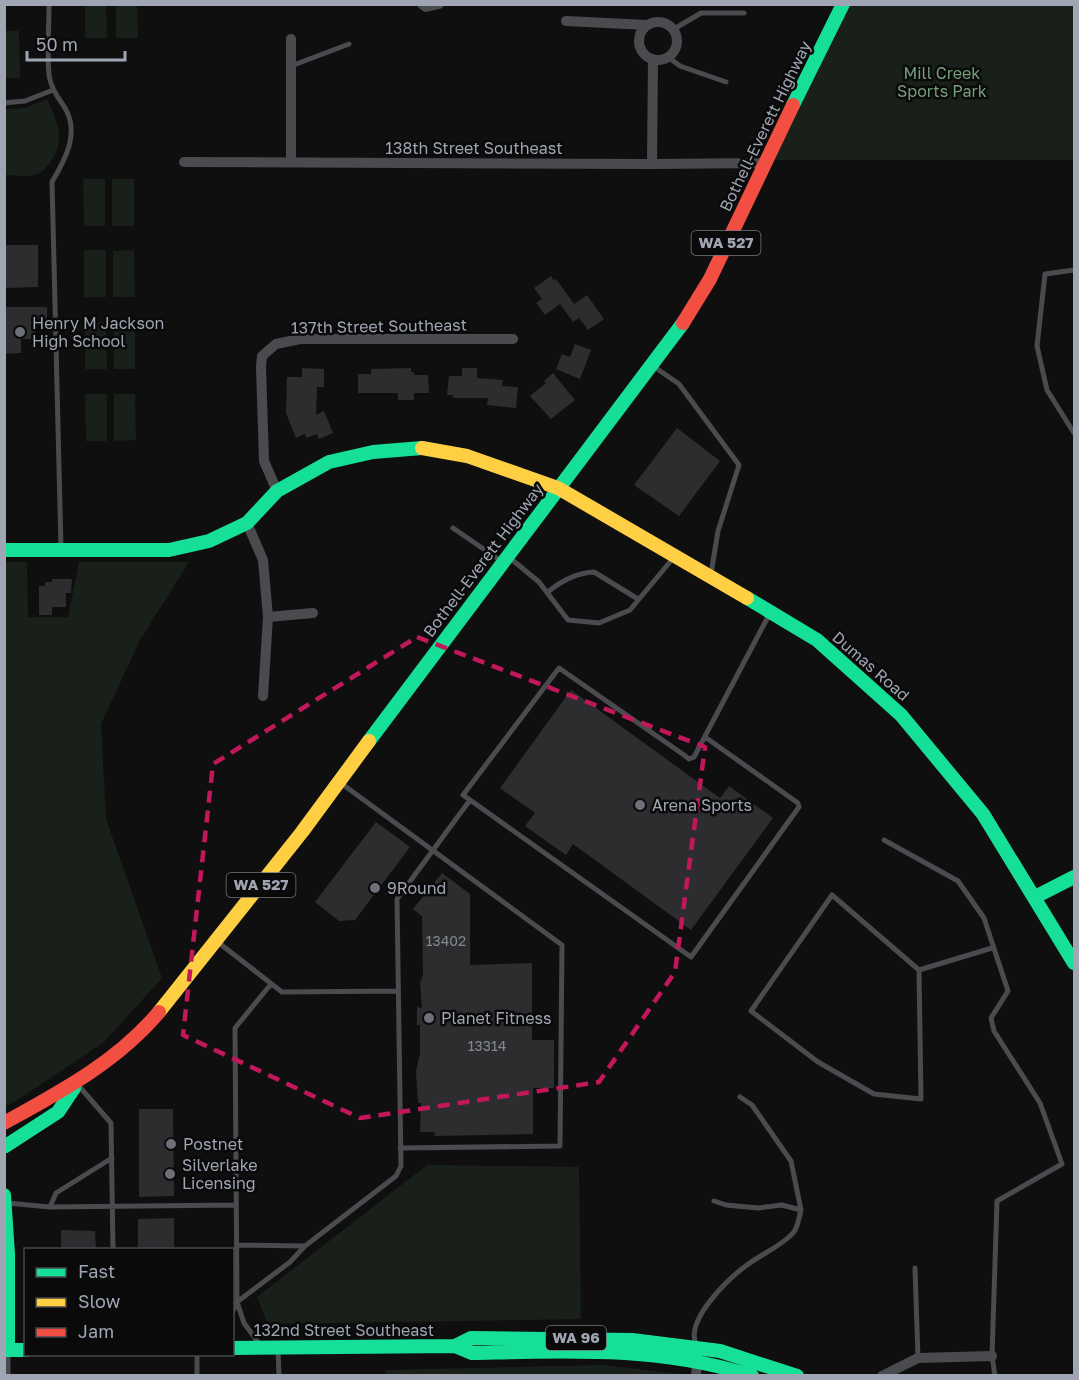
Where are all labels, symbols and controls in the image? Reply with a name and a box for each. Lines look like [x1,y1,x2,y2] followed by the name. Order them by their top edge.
[27,24,124,62] scale bar
[36,33,78,55] text: 50 m
[715,37,815,215] street label: Bothell-Everett Highway
[897,63,987,101] park label: Mill Creek Sports Park
[385,138,563,158] street label: 138th Street Southeast
[692,231,760,255] road number: WA 527
[32,313,164,351] place label: Henry M Jackson High School
[291,314,467,338] street label: 137th Street Southeast
[13,325,27,339] marker: Henry M Jackson High School
[419,479,547,641] street label: Bothell-Everett Highway
[828,627,914,705] street label: Dumas Road
[652,795,752,815] place label: Arena Sports
[633,798,647,812] marker: Arena Sports
[226,873,296,897] road number: WA 527
[387,878,446,898] place label: 9Round
[368,881,382,895] marker: 9Round
[426,932,466,949] house number: 13402
[441,1008,551,1028] place label: Planet Fitness
[422,1011,436,1025] marker: Planet Fitness
[468,1037,506,1054] house number: 13314
[183,1134,243,1154] place label: Postnet
[164,1137,178,1151] marker: Postnet
[182,1155,258,1193] place label: Silverlake Licensing
[163,1167,177,1181] marker: Silverlake Licensing
[24,1248,234,1356] legend
[78,1260,115,1282] text: Fast
[78,1290,121,1312] text: Slow
[78,1320,114,1342] text: Jam
[254,1320,434,1340] street label: 132nd Street Southeast
[546,1326,606,1350] road number: WA 96

